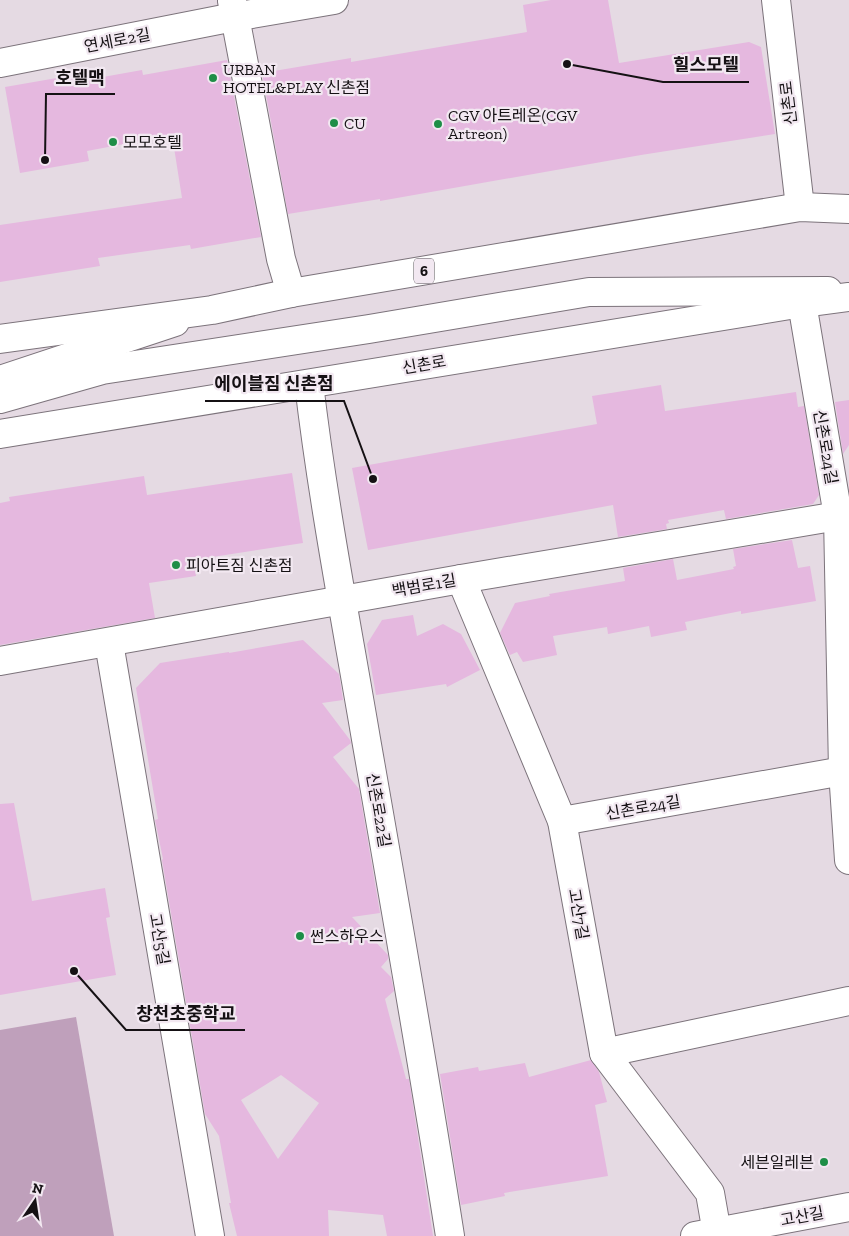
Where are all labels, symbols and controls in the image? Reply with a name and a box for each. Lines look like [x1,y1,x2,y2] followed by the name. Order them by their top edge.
[82,25,152,56] street label: 연세로2길
[663,49,749,82] callout: 힐스모텔
[673,54,739,76] text: 힐스모텔
[223,60,370,97] place label: URBAN HOTEL&PLAY 신촌점
[46,61,115,94] callout: 호텔맥
[55,67,105,89] text: 호텔맥
[207,72,219,84] marker: URBAN HOTEL&PLAY 신촌점
[776,80,801,126] street label: 신촌로
[448,106,578,143] place label: CGV 아트레온(CGV Artreon)
[344,114,366,133] place label: CU
[328,117,340,129] marker: CU
[432,118,444,130] marker: CGV 아트레온(CGV Artreon)
[123,133,182,152] place label: 모모호텔
[107,136,119,148] marker: 모모호텔
[414,258,434,284] road number: 6
[401,351,448,378] street label: 신촌로
[205,368,344,401] callout: 에이블짐 신촌점
[214,373,334,395] text: 에이블짐 신촌점
[810,408,841,486] street label: 신촌로24길
[186,556,293,575] place label: 피아트짐 신촌점
[170,559,182,571] marker: 피아트짐 신촌점
[390,570,458,600] street label: 백범로1길
[363,771,394,849] street label: 신촌로22길
[604,792,682,823] street label: 신촌로24길
[565,887,592,941] street label: 고산7길
[146,912,173,967] street label: 고산5길
[310,927,384,946] place label: 썬스하우스
[294,930,306,942] marker: 썬스하우스
[126,997,245,1030] callout: 창천초중학교
[136,1003,236,1025] text: 창천초중학교
[740,1153,814,1172] place label: 세븐일레븐
[818,1156,830,1168] marker: 세븐일레븐
[10,1176,60,1226] north arrow
[31,1179,45,1198] text: N
[779,1203,826,1230] street label: 고산길

